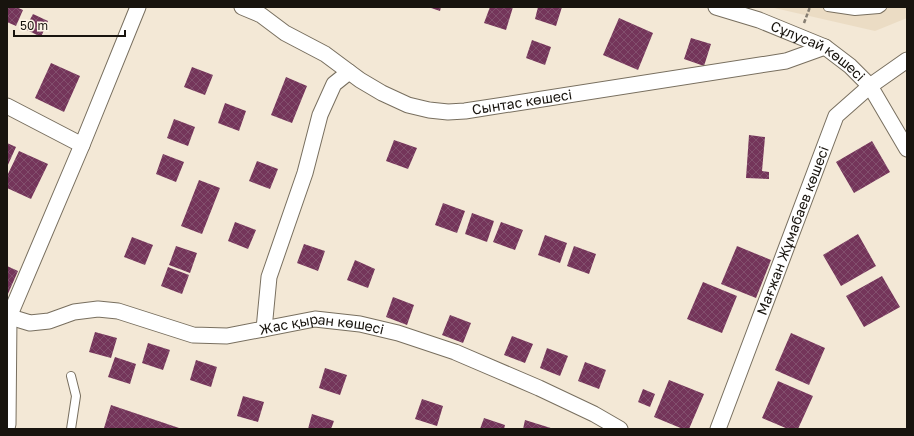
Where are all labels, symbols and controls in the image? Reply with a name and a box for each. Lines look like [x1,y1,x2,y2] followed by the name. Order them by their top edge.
[14,12,125,38] scale bar
[768,17,869,84] street label: Сұлусай көшесі
[20,18,48,33] text: 50 m
[471,85,573,118] street label: Сынтас көшесі
[753,144,832,317] street label: Мағжан Жұмабаев көшесі
[258,310,386,338] street label: Жас қыран көшесі

